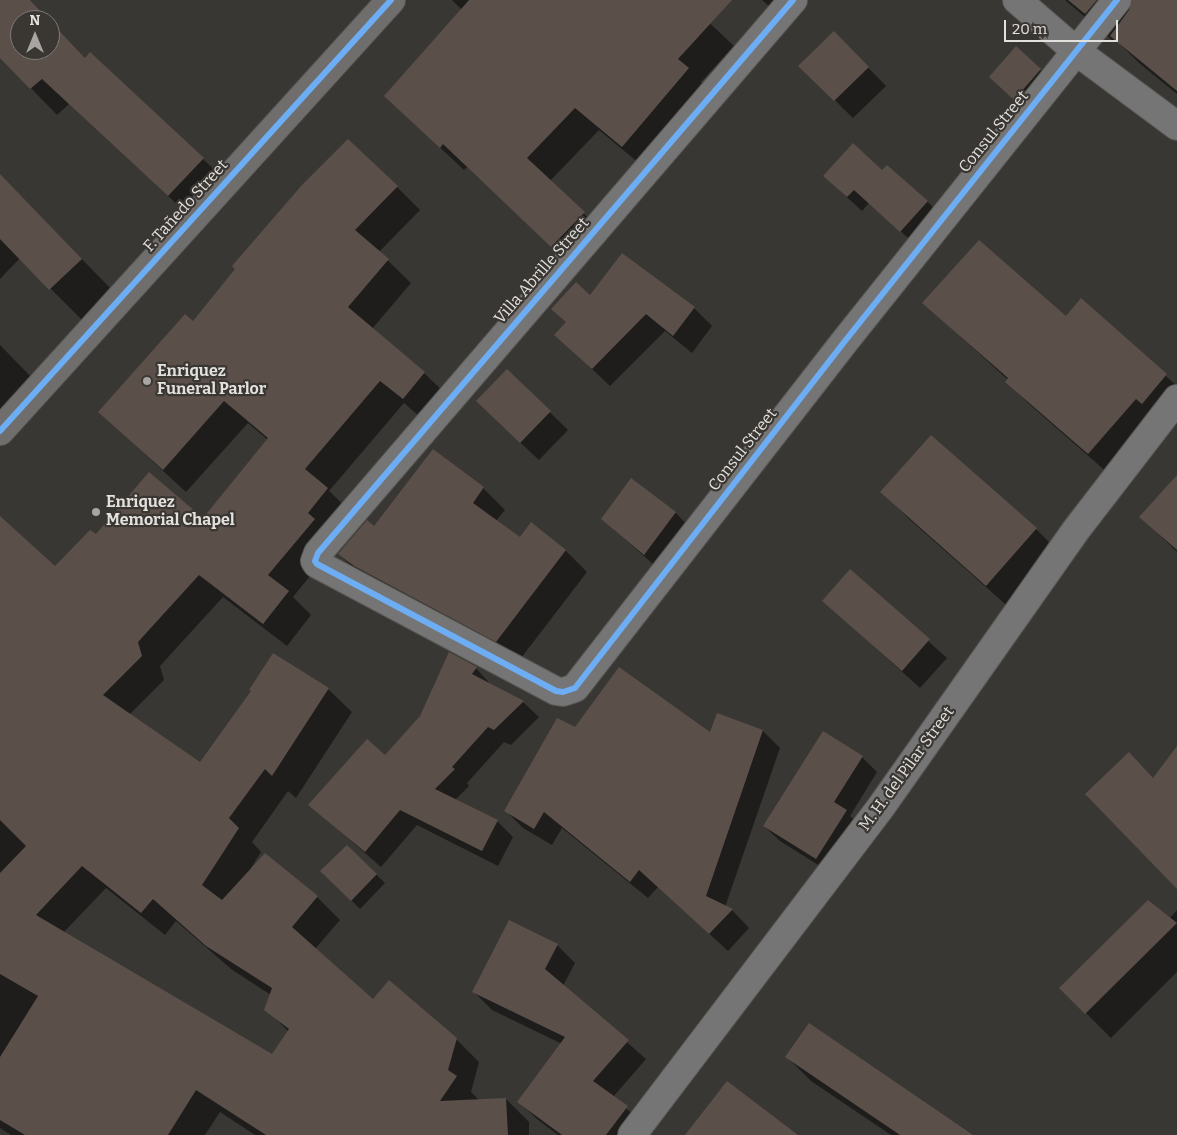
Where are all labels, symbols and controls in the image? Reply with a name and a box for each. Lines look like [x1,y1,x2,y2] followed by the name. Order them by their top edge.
[10,10,60,60] north arrow
[1007,10,1121,42] scale bar
[30,12,40,29] text: N
[1012,20,1047,38] text: 20 m
[955,87,1033,177] street label: Consul Street
[140,156,232,256] street label: F. Tañedo Street
[491,214,593,328] street label: Villa Abrille Street
[157,362,266,400] place label: Enriquez Funeral Parlor
[141,375,153,387] marker: Enriquez Funeral Parlor
[705,405,781,495] street label: Consul Street
[106,493,235,531] place label: Enriquez Memorial Chapel
[90,506,102,518] marker: Enriquez Memorial Chapel
[855,703,959,835] street label: M. H. del Pilar Street

